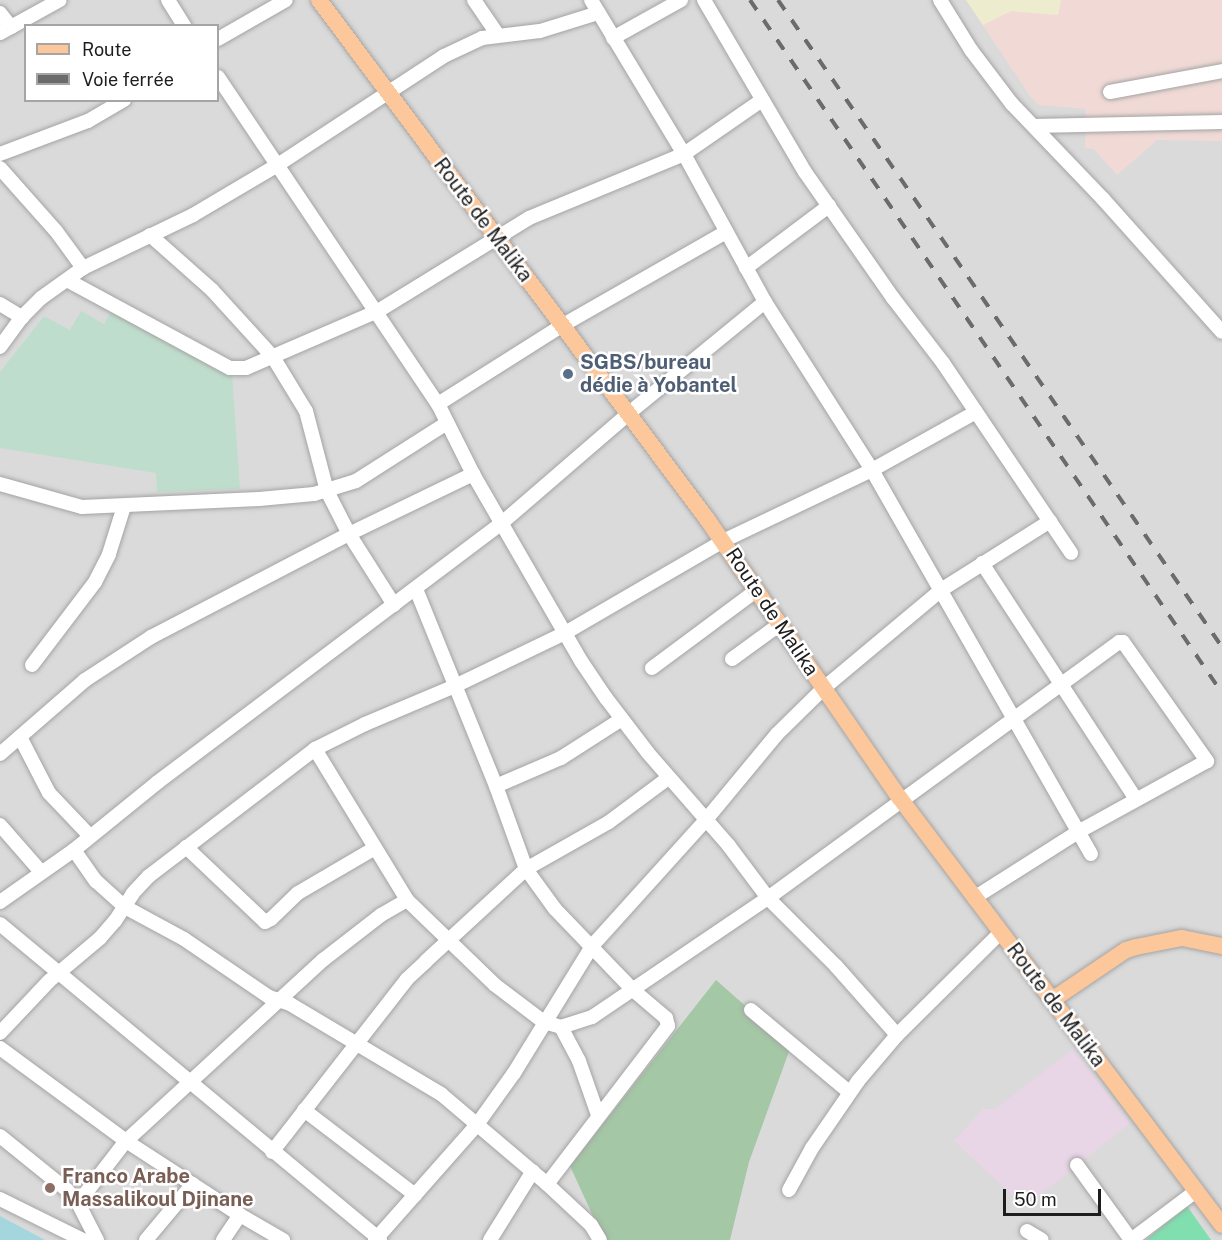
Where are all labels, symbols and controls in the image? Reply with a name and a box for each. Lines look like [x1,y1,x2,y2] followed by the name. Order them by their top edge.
[24,24,219,102] legend
[82,39,131,60] text: Route
[82,69,174,90] text: Voie ferrée
[428,153,538,287] street label: Route de Malika
[580,350,737,397] place label: SGBS/bureau dédie à Yobantel
[561,367,575,381] marker: SGBS/bureau dédie à Yobantel
[720,543,824,681] street label: Route de Malika
[1001,938,1111,1072] street label: Route de Malika
[62,1164,254,1211] place label: Franco Arabe Massalikoul Djinane
[1006,1177,1104,1215] scale bar
[43,1181,57,1195] marker: Franco Arabe Massalikoul Djinane
[1014,1189,1057,1210] text: 50 m

